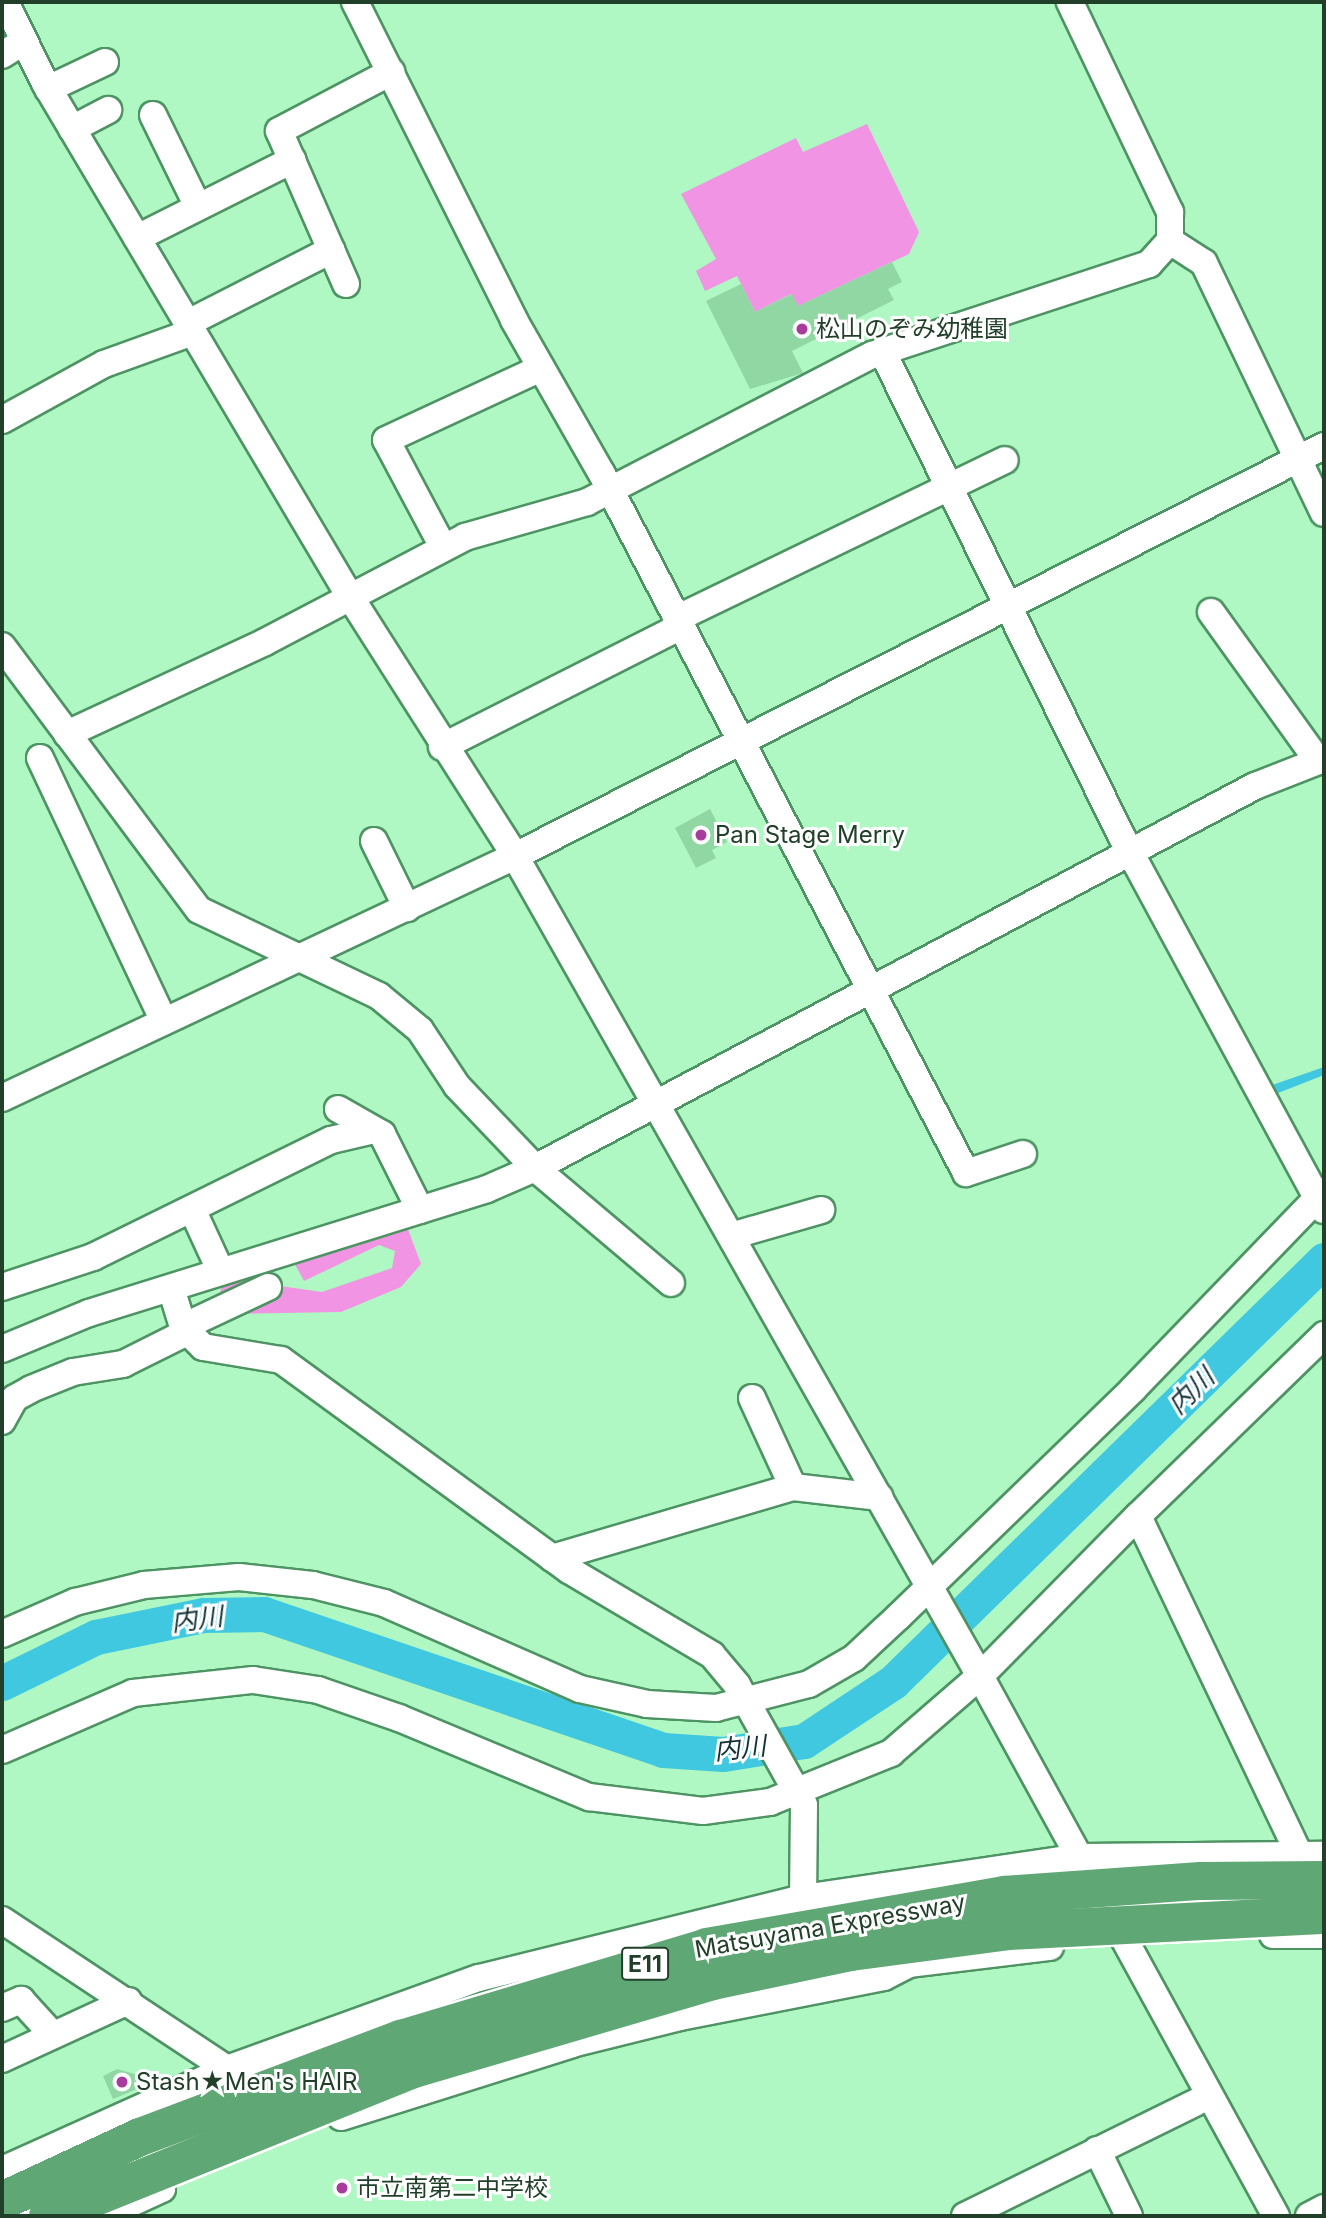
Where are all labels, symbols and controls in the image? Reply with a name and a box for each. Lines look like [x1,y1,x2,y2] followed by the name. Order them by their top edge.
[816,315,1008,343] place label: 松山のぞみ幼稚園
[794,321,810,337] marker: 松山のぞみ幼稚園
[715,821,905,849] place label: Pan Stage Merry
[693,827,709,843] marker: Pan Stage Merry
[1161,1362,1221,1420] water label: 内川
[169,1600,225,1638] water label: 内川
[713,1730,767,1766] water label: 内川
[692,1888,968,1964] street label: Matsuyama Expressway
[620,1944,670,1983] road number: E11
[136,2068,358,2096] place label: Stash★Men's HAIR
[114,2074,130,2090] marker: Stash★Men's HAIR
[356,2174,548,2202] place label: 市立南第二中学校
[334,2180,350,2196] marker: 市立南第二中学校

